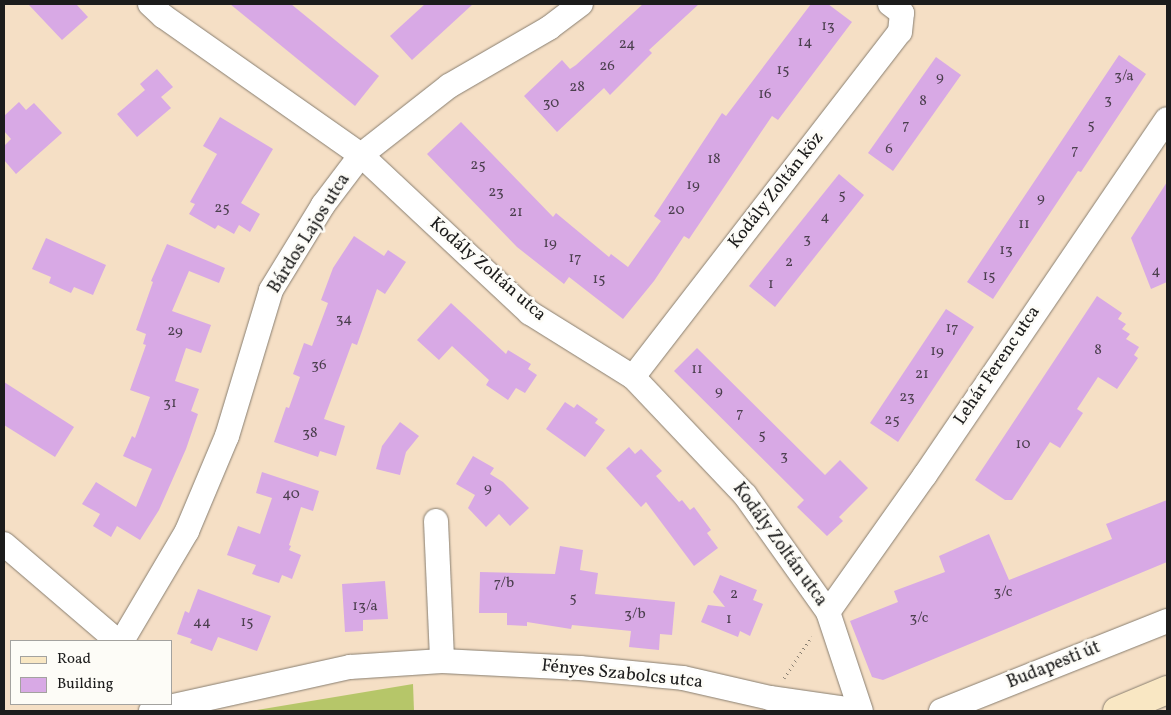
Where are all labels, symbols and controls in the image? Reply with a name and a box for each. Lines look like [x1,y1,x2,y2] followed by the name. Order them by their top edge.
[821,18,835,36] house number: 13
[798,34,812,52] house number: 14
[619,36,635,54] house number: 24
[599,58,615,76] house number: 26
[776,62,790,80] house number: 15
[1114,68,1134,86] house number: 3/a
[936,69,944,87] house number: 9
[569,79,585,97] house number: 28
[758,86,772,104] house number: 16
[1104,92,1112,110] house number: 3
[919,93,927,111] house number: 8
[543,95,559,113] house number: 30
[902,117,910,135] house number: 7
[1087,117,1095,135] house number: 5
[725,128,829,254] street label: Kodály Zoltán köz
[885,141,893,159] house number: 6
[1071,142,1079,160] house number: 7
[707,151,721,169] house number: 18
[470,157,486,175] house number: 25
[265,170,355,298] street label: Bárdos Lajos utca
[686,177,700,195] house number: 19
[488,184,504,202] house number: 23
[838,187,846,205] house number: 5
[1037,190,1045,208] house number: 9
[214,200,230,218] house number: 25
[668,202,684,220] house number: 20
[509,204,523,222] house number: 21
[821,209,829,227] house number: 4
[424,213,550,327] street label: Kodály Zoltán utca
[1018,216,1030,234] house number: 11
[803,231,811,249] house number: 3
[543,235,557,253] house number: 19
[999,242,1013,260] house number: 13
[568,250,582,268] house number: 17
[785,254,793,272] house number: 2
[1152,263,1160,281] house number: 4
[982,268,996,286] house number: 15
[592,271,606,289] house number: 15
[768,276,774,294] house number: 1
[950,302,1046,430] street label: Lehár Ferenc utca
[336,311,352,329] house number: 34
[945,320,959,338] house number: 17
[167,323,183,341] house number: 29
[1094,342,1102,360] house number: 8
[930,343,944,361] house number: 19
[311,357,327,375] house number: 36
[691,361,703,379] house number: 11
[915,366,929,384] house number: 21
[715,383,723,401] house number: 9
[899,389,915,407] house number: 23
[163,395,177,413] house number: 31
[736,405,744,423] house number: 7
[884,412,900,430] house number: 25
[302,425,318,443] house number: 38
[758,427,766,445] house number: 5
[1016,436,1030,454] house number: 10
[780,448,788,466] house number: 3
[727,479,831,611] street label: Kodály Zoltán utca
[484,480,492,498] house number: 9
[282,486,300,504] house number: 40
[494,575,514,593] house number: 7/b
[994,584,1012,602] house number: 3/c
[730,586,738,604] house number: 2
[569,590,577,608] house number: 5
[352,598,378,616] house number: 13/a
[624,606,646,624] house number: 3/b
[910,610,928,628] house number: 3/c
[726,611,732,629] house number: 1
[193,614,211,632] house number: 44
[240,614,254,632] house number: 15
[1004,637,1104,695] street label: Budapesti út
[10,640,172,705] legend
[57,649,91,670] text: Road
[540,656,704,694] street label: Fényes Szabolcs utca
[57,674,113,695] text: Building

